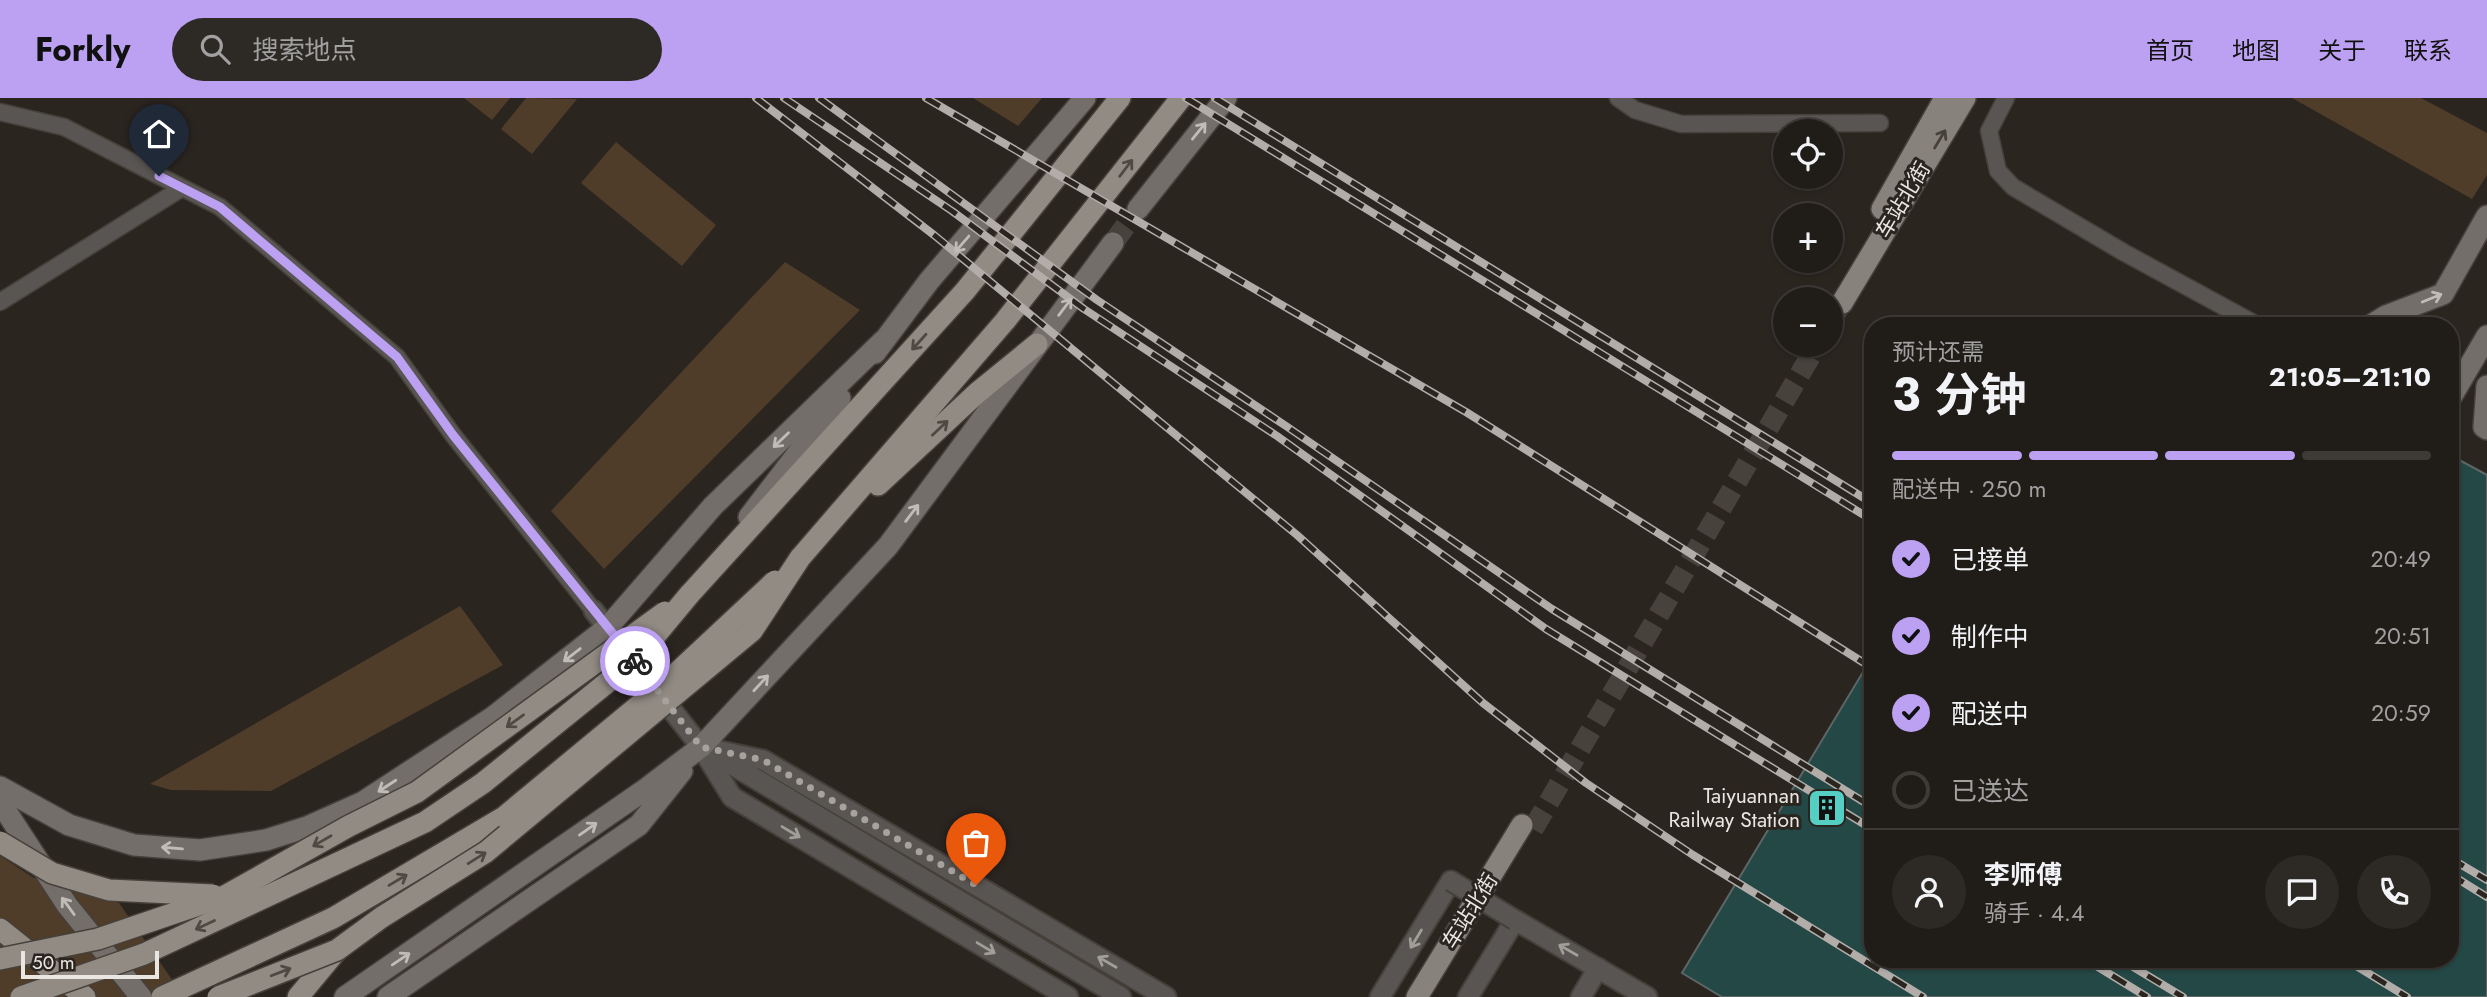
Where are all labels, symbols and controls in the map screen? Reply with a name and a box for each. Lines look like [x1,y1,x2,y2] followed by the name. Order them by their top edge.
[172,18,662,81] search box
[35,26,130,73] text: Forkly
[196,30,234,68] icon: search
[252,31,356,69] text: 搜索地点
[2146,33,2194,68] text: 首页
[2232,33,2280,68] text: 地图
[2318,33,2366,68] text: 关于
[2404,33,2452,68] text: 联系
[129,104,189,176] pin
[140,115,178,153] icon: home
[1773,119,1843,357] map controls
[1773,119,1843,189] button: locate
[1191,123,1207,141] one-way arrow
[1933,130,1947,150] one-way arrow
[1869,156,1937,244] street label: 车站北街
[1119,160,1134,178] one-way arrow
[1773,203,1843,273] button: +
[954,234,970,252] one-way arrow
[1773,287,1843,357] button: −
[2421,290,2442,303] one-way arrow
[1058,298,1072,317] one-way arrow
[911,333,927,351] one-way arrow
[1892,335,1984,369] text: 预计还需
[2269,358,2431,396] text: 21:05–21:10
[1892,362,2026,428] text: 3 分钟
[931,420,949,436] one-way arrow
[773,431,790,448] one-way arrow
[1892,472,2046,506] text: 配送中 · 250 m
[905,504,919,523] one-way arrow
[1892,540,1930,578] icon: check
[1951,541,2029,579] text: 已接单
[2371,542,2431,576] text: 20:49
[1892,617,1930,655] icon: check
[1951,618,2029,656] text: 制作中
[2374,619,2431,653] text: 20:51
[600,626,670,696] courier
[616,642,654,680] icon: bike
[563,647,582,662] one-way arrow
[752,675,769,692] one-way arrow
[1892,694,1930,732] icon: check
[1951,695,2029,733] text: 配送中
[2371,696,2431,730] text: 20:59
[506,714,525,728] one-way arrow
[1951,772,2029,810] text: 已送达
[377,779,397,793] one-way arrow
[1668,781,1800,835] place label: Taiyuannan Railway Station
[1806,787,1848,829] building icon: Taiyuannan Railway Station
[946,813,1006,885] pin
[578,822,597,836] one-way arrow
[957,824,995,862] icon: bag
[780,825,800,839] one-way arrow
[313,834,333,848] one-way arrow
[161,841,184,854] one-way arrow
[466,850,486,864] one-way arrow
[1892,855,1966,929] button: person
[2265,855,2339,929] button: chat
[2357,855,2431,929] button: phone
[1984,856,2062,894] text: 李师傅
[1435,867,1505,955] street label: 车站北街
[388,872,408,886] one-way arrow
[1984,896,2084,930] text: 骑手 · 4.4
[61,897,75,916] one-way arrow
[195,919,216,933] one-way arrow
[1409,929,1423,949] one-way arrow
[975,942,995,956] one-way arrow
[1558,943,1578,957] one-way arrow
[21,948,159,980] scale bar
[32,949,75,976] text: 50 m
[391,952,411,966] one-way arrow
[1098,955,1118,969] one-way arrow
[270,965,292,978] one-way arrow

